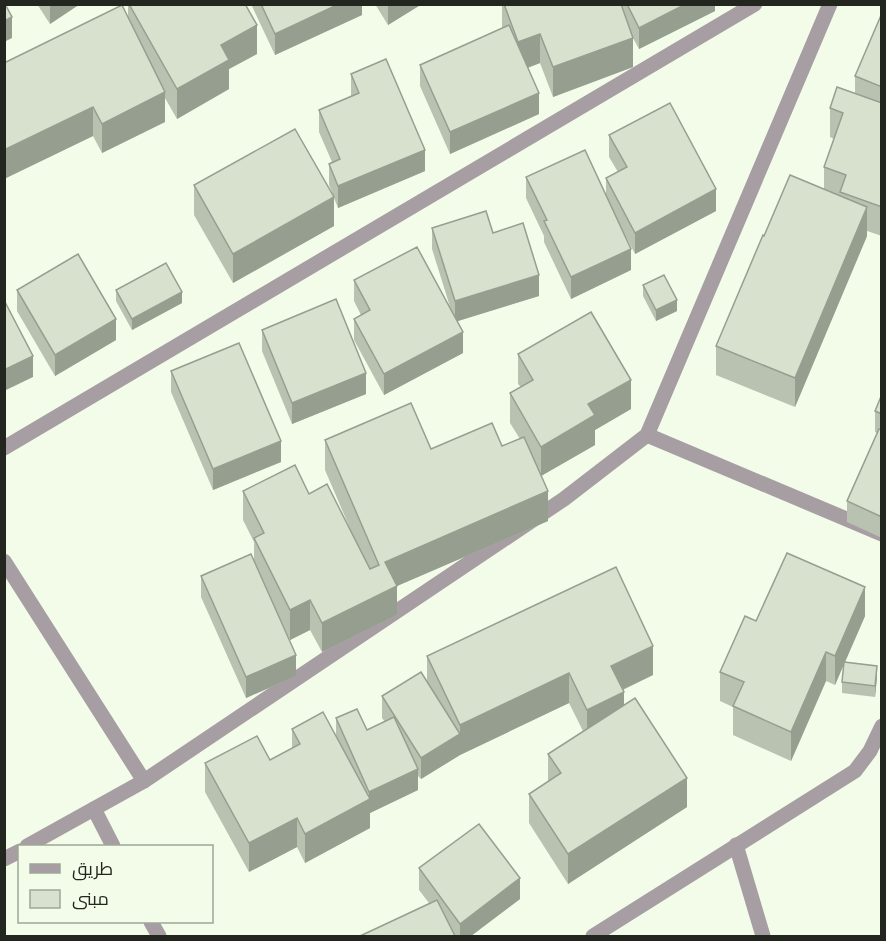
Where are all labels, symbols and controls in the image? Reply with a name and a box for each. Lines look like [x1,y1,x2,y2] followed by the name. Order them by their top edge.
[18,845,213,923] legend
[72,857,113,881] text: طريق
[72,887,109,910] text: مبنى

